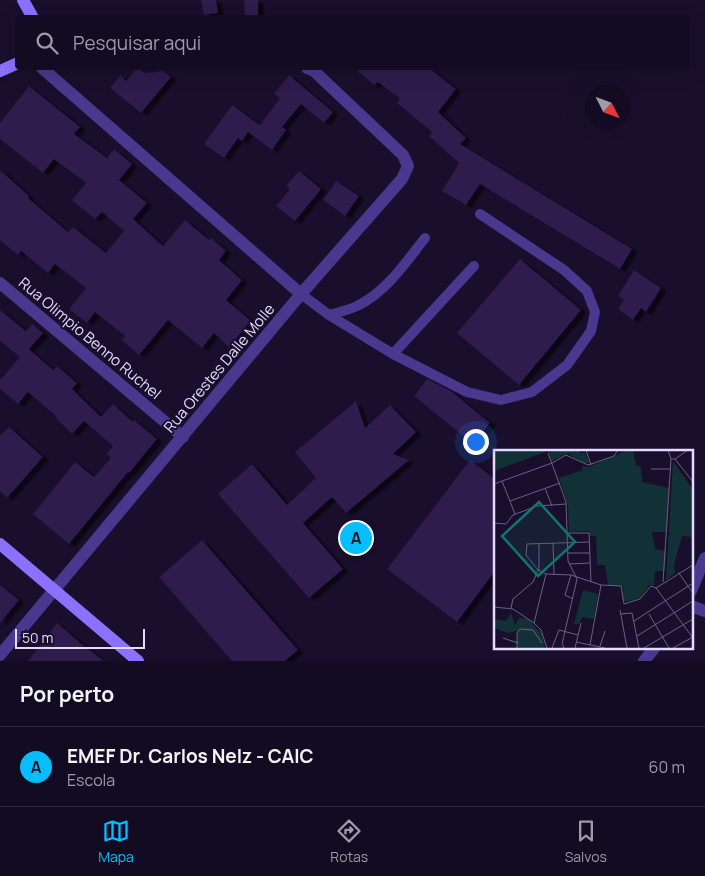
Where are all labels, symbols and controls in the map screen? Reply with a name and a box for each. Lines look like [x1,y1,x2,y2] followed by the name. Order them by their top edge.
[15,15,690,70] search box
[33,29,61,57] icon: search
[73,30,201,56] text: Pesquisar aqui
[585,85,630,130] north arrow
[14,272,166,404] street label: Rua Olimpio Benno Ruchel
[159,299,279,437] street label: Rua Orestes Dalle Molle
[463,429,489,455] your location
[494,450,692,648] inset map
[340,519,372,557] pin: A
[15,626,145,649] scale bar
[22,628,53,647] text: 50 m
[20,680,114,708] text: Por perto
[67,743,314,769] text: EMEF Dr. Carlos Nelz - CAIC
[31,756,41,778] text: A
[649,756,685,778] text: 60 m
[67,769,115,791] text: Escola
[98,817,134,866] tab: Mapa
[330,817,368,866] tab: Rotas
[565,817,607,866] tab: Salvos

